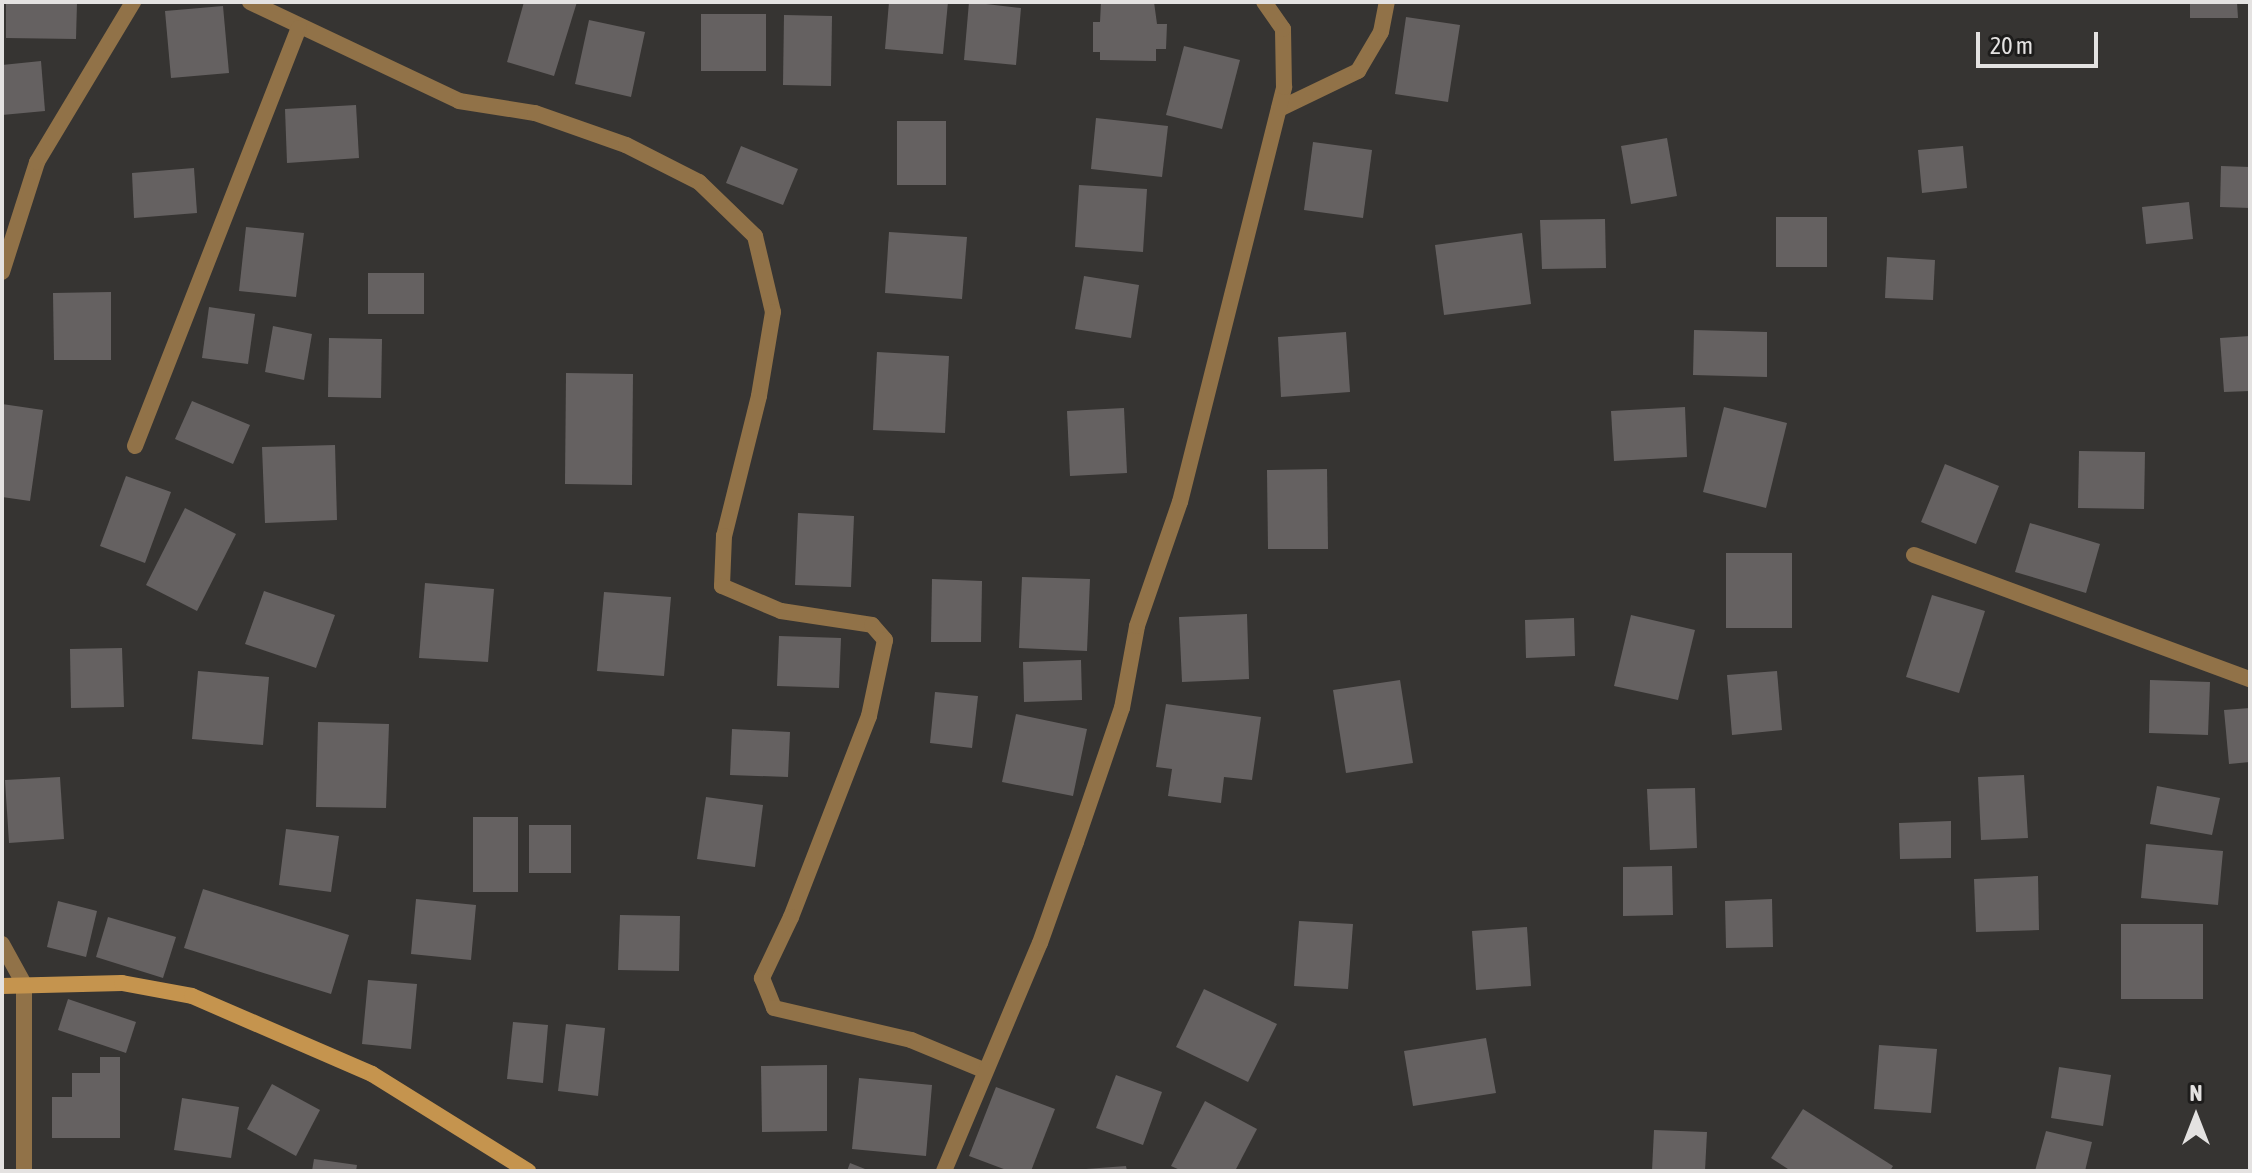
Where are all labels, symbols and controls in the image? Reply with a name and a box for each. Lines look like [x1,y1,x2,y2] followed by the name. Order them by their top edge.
[1980,16,2102,66] scale bar
[1990,32,2033,59] text: 20 m
[2156,1077,2236,1157] north arrow
[2190,1080,2202,1106] text: N

